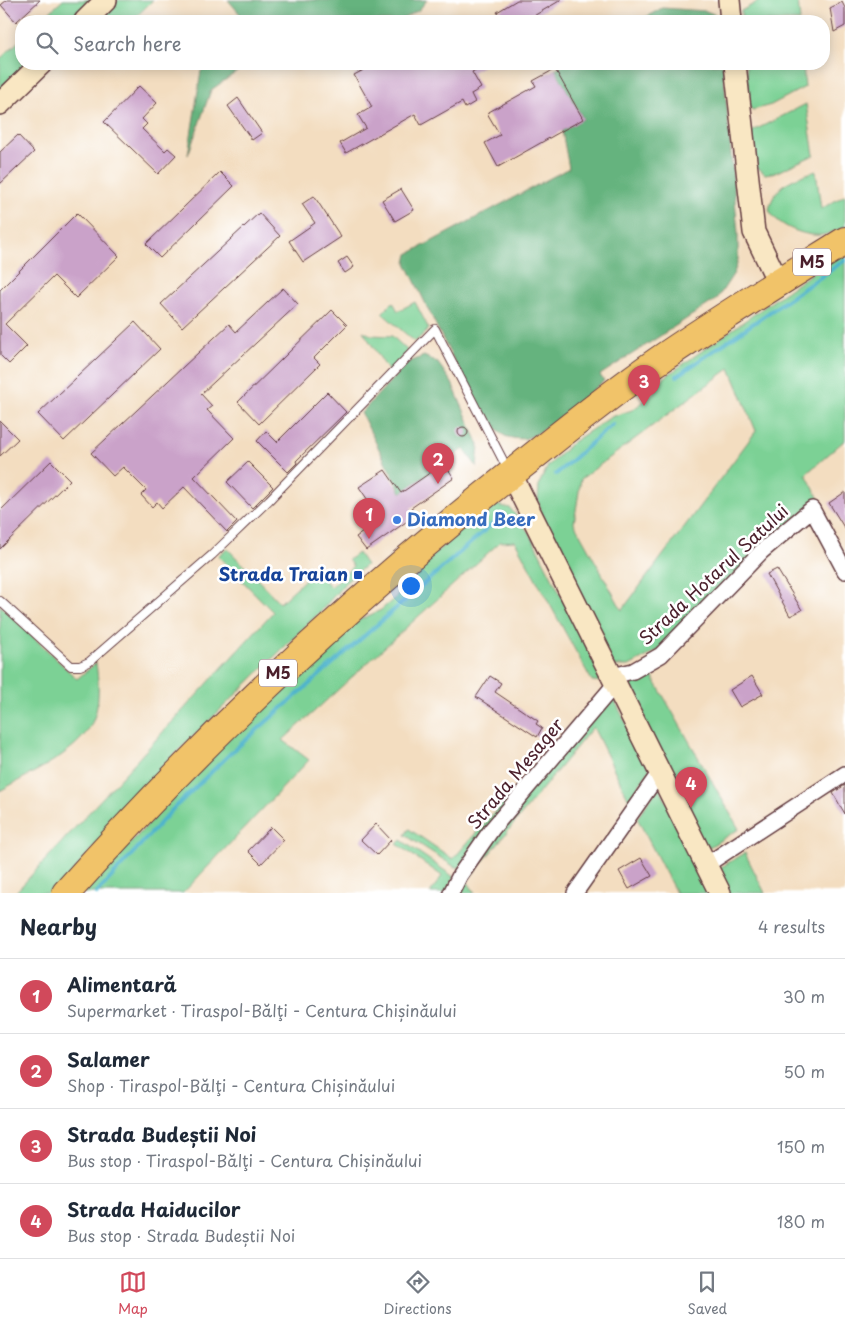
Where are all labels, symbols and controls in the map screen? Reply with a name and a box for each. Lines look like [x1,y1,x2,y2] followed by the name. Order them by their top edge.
[15,15,830,70] search box
[33,29,61,57] icon: search
[73,29,182,57] text: Search here
[793,248,831,276] road number: M5
[628,365,660,406] pin: 3
[422,443,454,484] pin: 2
[632,497,794,651] street label: Strada Hotarul Satului
[353,498,385,539] pin: 1
[407,505,536,532] place label: Diamond Beer
[391,514,403,526] marker: Diamond Beer
[218,560,348,587] place label: Strada Traian
[352,569,364,581] marker: Strada Traian
[398,573,424,599] your location
[259,660,297,686] road number: M5
[460,711,570,835] street label: Strada Mesager
[675,767,707,808] pin: 4
[20,910,97,942] text: Nearby
[758,914,825,938] text: 4 results
[67,970,177,998] text: Alimentară
[32,984,40,1008] text: 1
[783,984,825,1008] text: 30 m
[67,998,457,1022] text: Supermarket · Tiraspol-Bălţi - Centura Chișinăului
[67,1045,150,1073] text: Salamer
[30,1059,42,1083] text: 2
[784,1059,825,1083] text: 50 m
[67,1073,395,1097] text: Shop · Tiraspol-Bălţi - Centura Chișinăului
[67,1120,256,1148] text: Strada Budeștii Noi
[31,1134,41,1158] text: 3
[777,1134,825,1158] text: 150 m
[67,1148,422,1172] text: Bus stop · Tiraspol-Bălţi - Centura Chișinăului
[67,1195,241,1223] text: Strada Haiducilor
[31,1209,41,1233] text: 4
[777,1209,825,1233] text: 180 m
[67,1223,295,1247] text: Bus stop · Strada Budeștii Noi
[118,1268,148,1319] tab: Map
[384,1268,452,1319] tab: Directions
[687,1268,727,1319] tab: Saved

